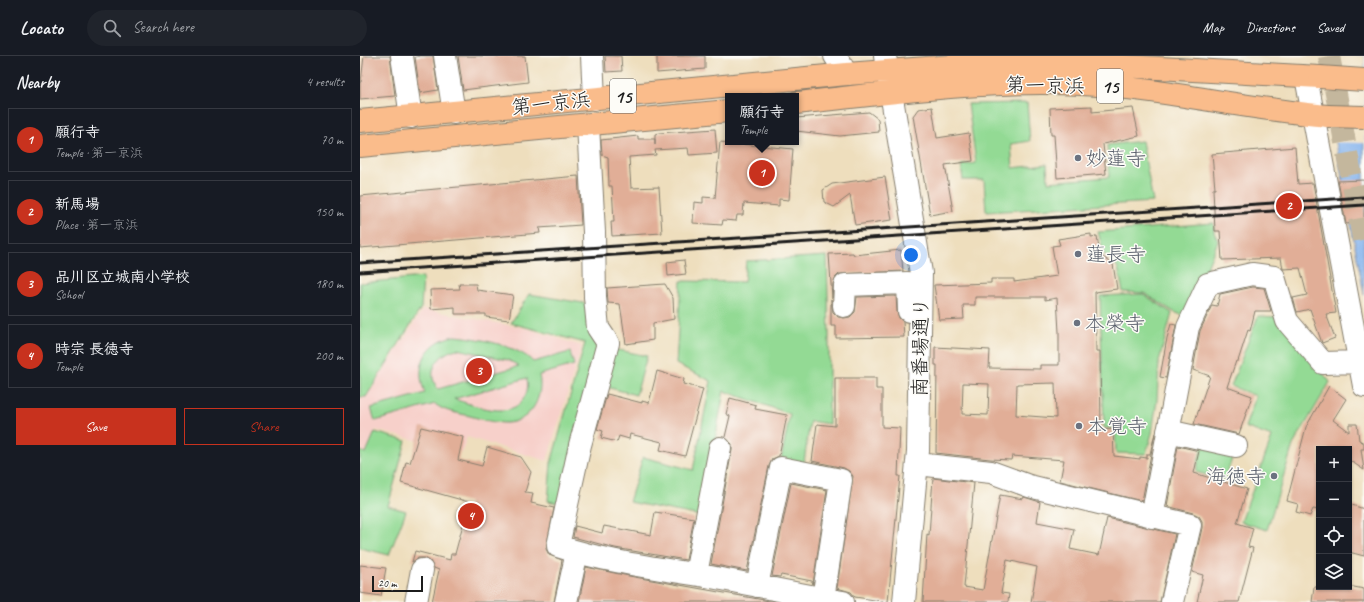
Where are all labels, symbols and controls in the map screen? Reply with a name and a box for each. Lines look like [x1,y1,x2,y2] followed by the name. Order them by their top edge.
[87,10,367,46] search box
[20,16,63,40] text: Locato
[101,17,123,39] icon: search
[133,18,194,37] text: Search here
[1203,19,1224,36] text: Map
[1246,19,1295,36] text: Directions
[1317,19,1344,36] text: Saved
[1097,69,1123,103] road number: 15
[16,72,59,93] text: Nearby
[1005,72,1085,99] street label: 第一京浜
[306,74,344,90] text: 4 results
[610,79,636,113] road number: 15
[510,87,592,120] street label: 第一京浜
[725,93,799,145] popup
[739,103,785,122] text: 願行寺
[739,122,767,138] text: Temple
[55,123,100,142] text: 願行寺
[27,132,33,148] text: 1
[321,132,343,148] text: 70 m
[55,145,143,161] text: Temple · 第一京浜
[1086,146,1146,171] place label: 妙蓮寺
[1073,153,1083,163] marker: 妙蓮寺
[749,158,775,188] pin: 1
[1276,191,1302,221] pin: 2
[55,195,100,214] text: 新馬場
[27,204,33,220] text: 2
[315,204,343,220] text: 150 m
[55,217,139,233] text: Place · 第一京浜
[1086,242,1146,267] place label: 蓮長寺
[901,245,921,265] your location
[1073,249,1083,259] marker: 蓮長寺
[55,268,190,287] text: 品川区立城南小学校
[27,276,33,292] text: 3
[315,276,343,292] text: 180 m
[55,287,83,303] text: School
[907,297,934,397] street label: 南番場通り
[1085,311,1145,336] place label: 本榮寺
[1072,318,1082,328] marker: 本榮寺
[55,340,134,359] text: 時宗 長徳寺
[27,348,33,364] text: 4
[315,348,343,364] text: 200 m
[466,356,492,386] pin: 3
[55,359,83,375] text: Temple
[16,408,176,445] button: Save
[184,408,344,445] button: Share
[1087,414,1147,439] place label: 本覚寺
[1074,421,1084,431] marker: 本覚寺
[1316,446,1352,590] map controls
[1316,446,1352,482] button: +
[1206,464,1266,489] place label: 海徳寺
[1269,471,1279,481] marker: 海徳寺
[1316,482,1352,518] button: −
[458,501,484,531] pin: 4
[1316,518,1352,554] button: locate
[1316,554,1352,590] button: layers
[372,574,423,593] scale bar
[378,576,397,590] text: 20 m

